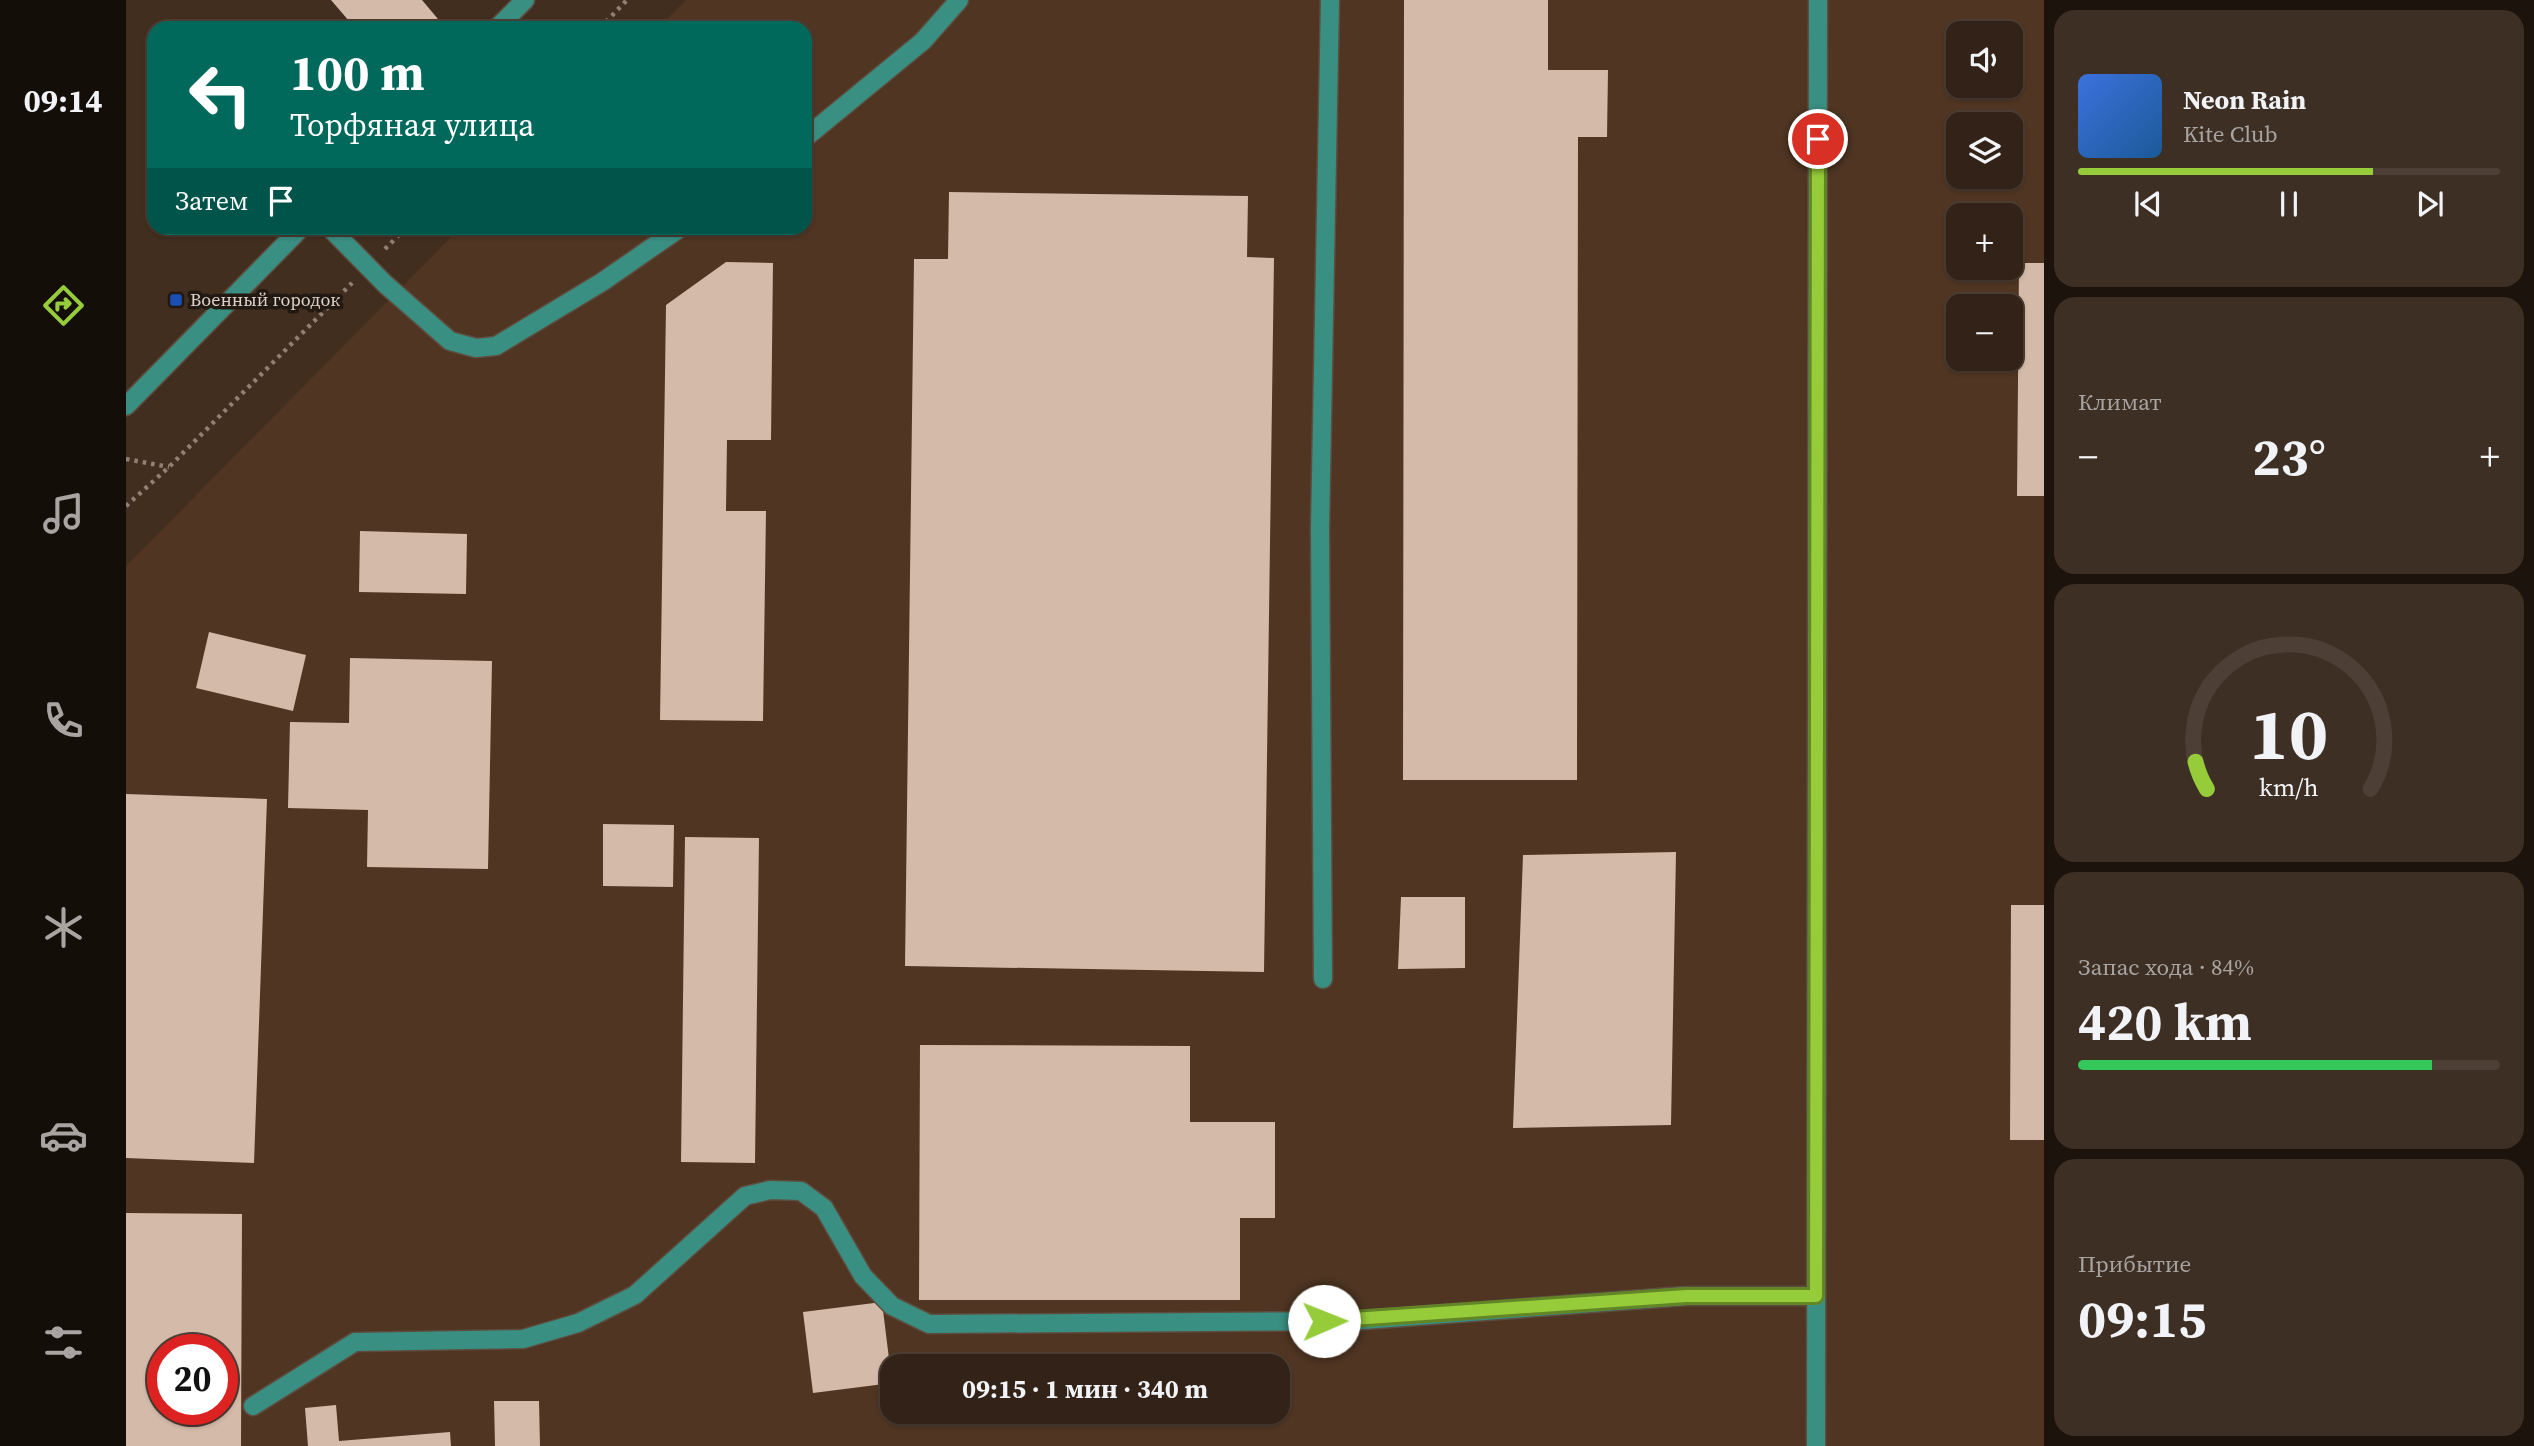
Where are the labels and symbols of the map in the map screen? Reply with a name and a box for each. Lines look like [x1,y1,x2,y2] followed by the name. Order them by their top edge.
[1788,109,1848,169] pin
[190,287,340,312] place label: Военный городок
[168,292,184,308] marker: Военный городок
[1287,1284,1361,1358] position arrow
[147,1334,238,1425] speed limit sign: 20

